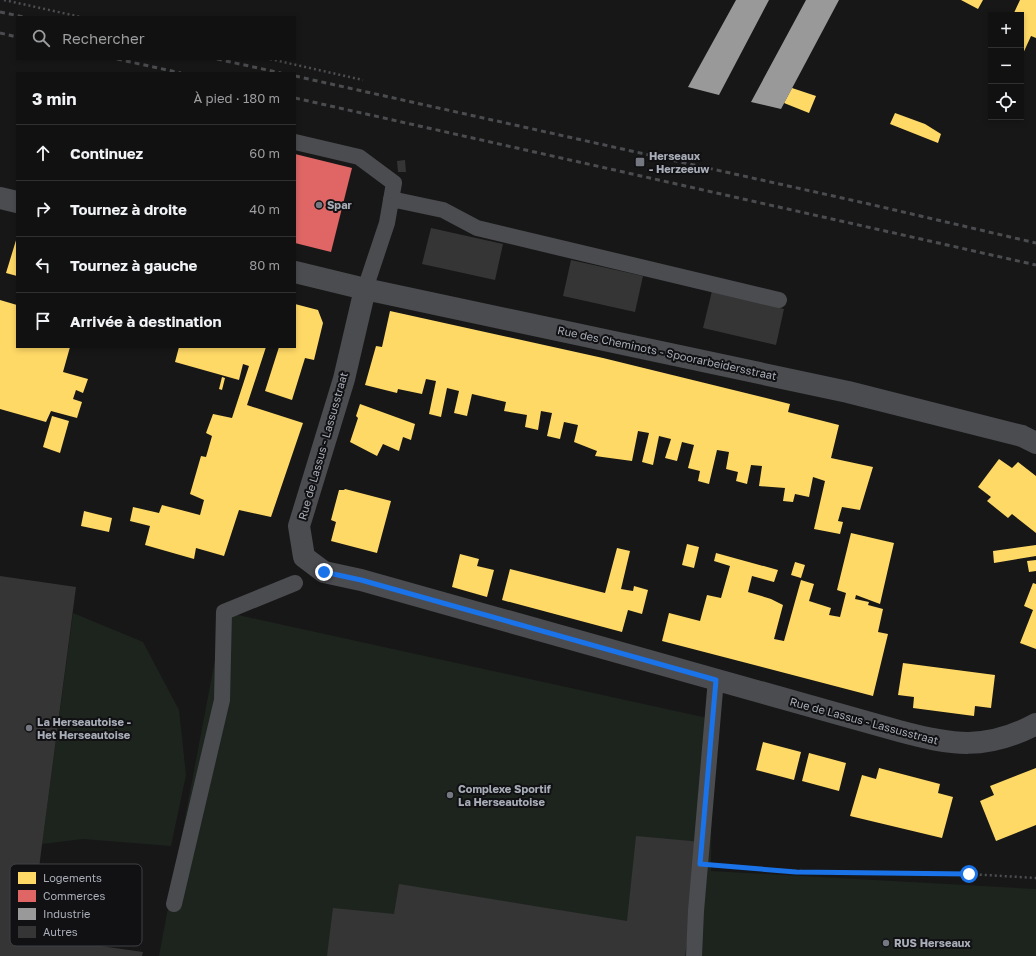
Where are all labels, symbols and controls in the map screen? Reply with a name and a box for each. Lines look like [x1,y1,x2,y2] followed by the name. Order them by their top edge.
[988,12,1024,120] map controls
[988,12,1024,48] button: +
[16,16,296,60] search box
[30,27,52,49] icon: search
[62,29,145,47] text: Rechercher
[988,48,1024,84] button: −
[988,84,1024,120] button: locate
[32,88,76,109] text: 3 min
[194,90,280,106] text: À pied · 180 m
[32,142,54,164] icon: ahead
[70,144,143,162] text: Continuez
[249,145,280,161] text: 60 m
[649,149,710,175] place label: Herseaux - Herzeeuw
[634,156,646,168] marker: Herseaux - Herzeeuw
[32,198,54,220] icon: right
[327,198,353,211] place label: Spar
[70,200,187,218] text: Tournez à droite
[314,200,324,210] marker: Spar
[249,201,280,217] text: 40 m
[32,254,54,276] icon: left
[70,256,197,274] text: Tournez à gauche
[249,257,280,273] text: 80 m
[32,310,54,332] icon: arrive
[70,312,222,330] text: Arrivée à destination
[556,323,778,382] street label: Rue des Cheminots - Spoorarbeidersstraat
[295,370,350,521] street label: Rue de Lassus - Lassusstraat
[315,563,333,581] route end
[788,694,940,747] street label: Rue de Lassus - Lassusstraat
[37,715,131,741] place label: La Herseautoise - Het Herseautoise
[24,723,34,733] marker: La Herseautoise - Het Herseautoise
[458,782,551,808] place label: Complexe Sportif La Herseautoise
[445,790,455,800] marker: Complexe Sportif La Herseautoise
[10,864,142,946] legend
[960,865,978,883] route start
[43,871,102,884] text: Logements
[43,889,105,902] text: Commerces
[43,907,91,920] text: Industrie
[43,925,78,938] text: Autres
[894,936,971,949] place label: RUS Herseaux
[881,938,891,948] marker: RUS Herseaux

